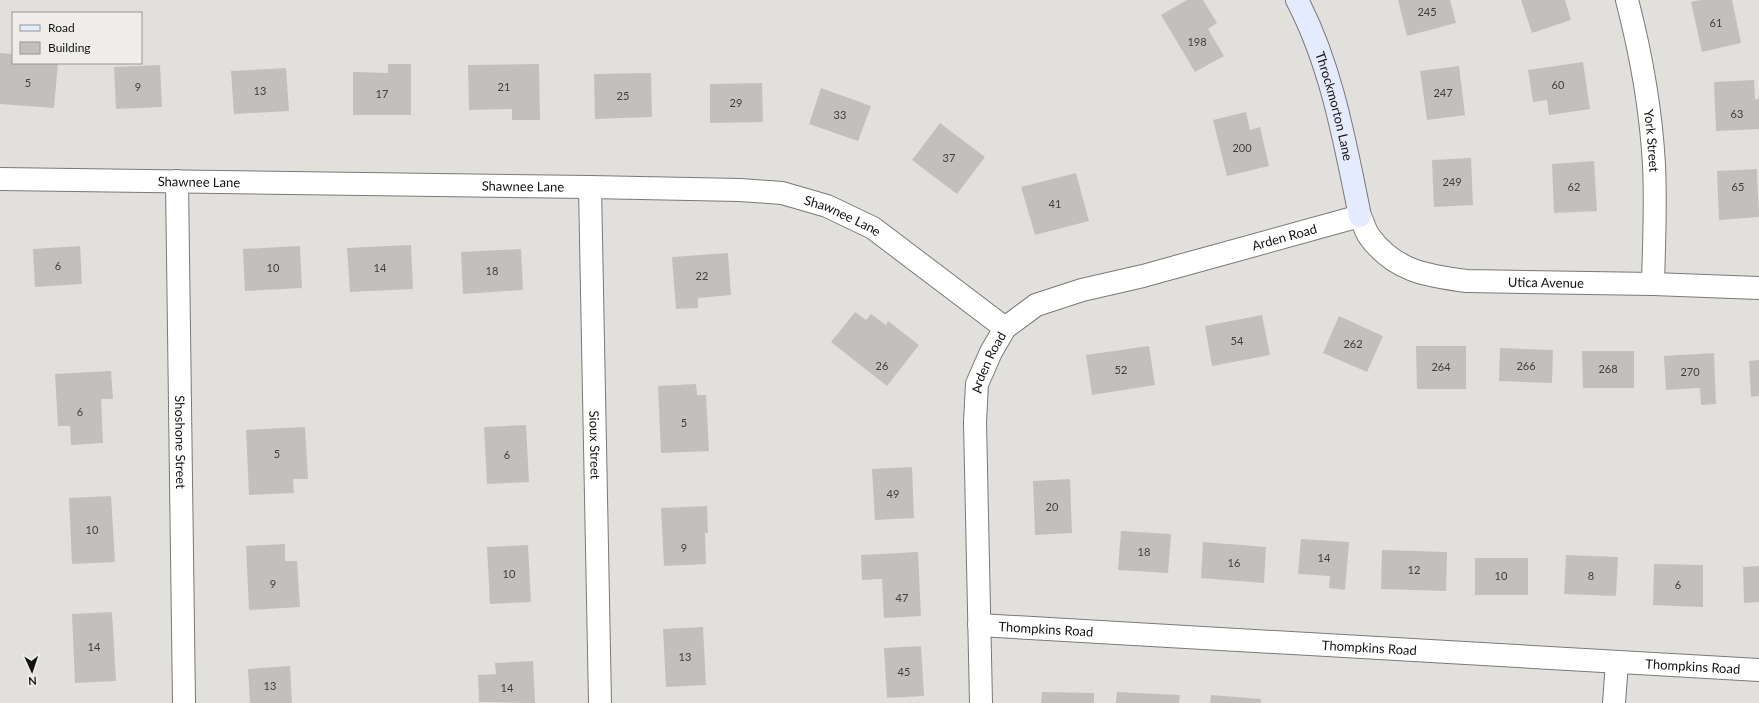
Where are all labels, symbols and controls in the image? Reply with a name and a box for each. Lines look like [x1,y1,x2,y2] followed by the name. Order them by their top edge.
[1417,5,1437,18] house number: 245
[12,12,142,64] legend
[1710,16,1722,29] house number: 61
[48,20,75,35] text: Road
[1187,35,1207,48] house number: 198
[48,40,91,55] text: Building
[1312,49,1357,162] street label: Throckmorton Lane
[25,76,31,89] house number: 5
[1552,78,1565,91] house number: 60
[135,80,141,93] house number: 9
[498,80,510,93] house number: 21
[254,84,266,97] house number: 13
[1433,86,1453,99] house number: 247
[376,87,388,100] house number: 17
[617,89,629,102] house number: 25
[730,96,742,109] house number: 29
[1731,107,1743,120] house number: 63
[834,108,846,121] house number: 33
[1641,108,1662,173] street label: York Street
[1232,141,1252,154] house number: 200
[943,151,955,164] house number: 37
[158,173,240,190] street label: Shawnee Lane
[1442,175,1462,188] house number: 249
[482,178,564,195] street label: Shawnee Lane
[1568,180,1580,193] house number: 62
[1732,180,1744,193] house number: 65
[802,192,884,239] street label: Shawnee Lane
[1049,197,1061,210] house number: 41
[1250,220,1319,254] street label: Arden Road
[55,259,61,272] house number: 6
[267,261,280,274] house number: 10
[374,261,387,274] house number: 14
[486,264,498,277] house number: 18
[696,269,708,282] house number: 22
[1508,274,1584,291] street label: Utica Avenue
[969,329,1009,394] street label: Arden Road
[1231,334,1244,347] house number: 54
[1343,337,1363,350] house number: 262
[876,359,888,372] house number: 26
[1516,359,1536,372] house number: 266
[1431,360,1451,373] house number: 264
[1598,362,1618,375] house number: 268
[1115,363,1127,376] house number: 52
[1680,365,1700,378] house number: 270
[172,395,189,489] street label: Shoshone Street
[77,405,83,418] house number: 6
[586,410,604,480] street label: Sioux Street
[681,416,687,429] house number: 5
[274,447,280,460] house number: 5
[504,448,510,461] house number: 6
[887,487,899,500] house number: 49
[1046,500,1059,513] house number: 20
[86,523,99,536] house number: 10
[681,541,687,554] house number: 9
[1138,545,1150,558] house number: 18
[1318,551,1331,564] house number: 14
[1228,556,1240,569] house number: 16
[1408,563,1420,576] house number: 12
[503,567,516,580] house number: 10
[1495,569,1508,582] house number: 10
[1588,569,1594,582] house number: 8
[270,577,276,590] house number: 9
[1675,578,1681,591] house number: 6
[896,591,908,604] house number: 47
[998,618,1094,640] street label: Thompkins Road
[1321,637,1417,658] street label: Thompkins Road
[88,640,101,653] house number: 14
[679,650,691,663] house number: 13
[12,651,52,691] north arrow
[1645,655,1741,677] street label: Thompkins Road
[898,665,910,678] house number: 45
[28,675,37,688] text: N
[264,679,276,692] house number: 13
[501,681,514,694] house number: 14

